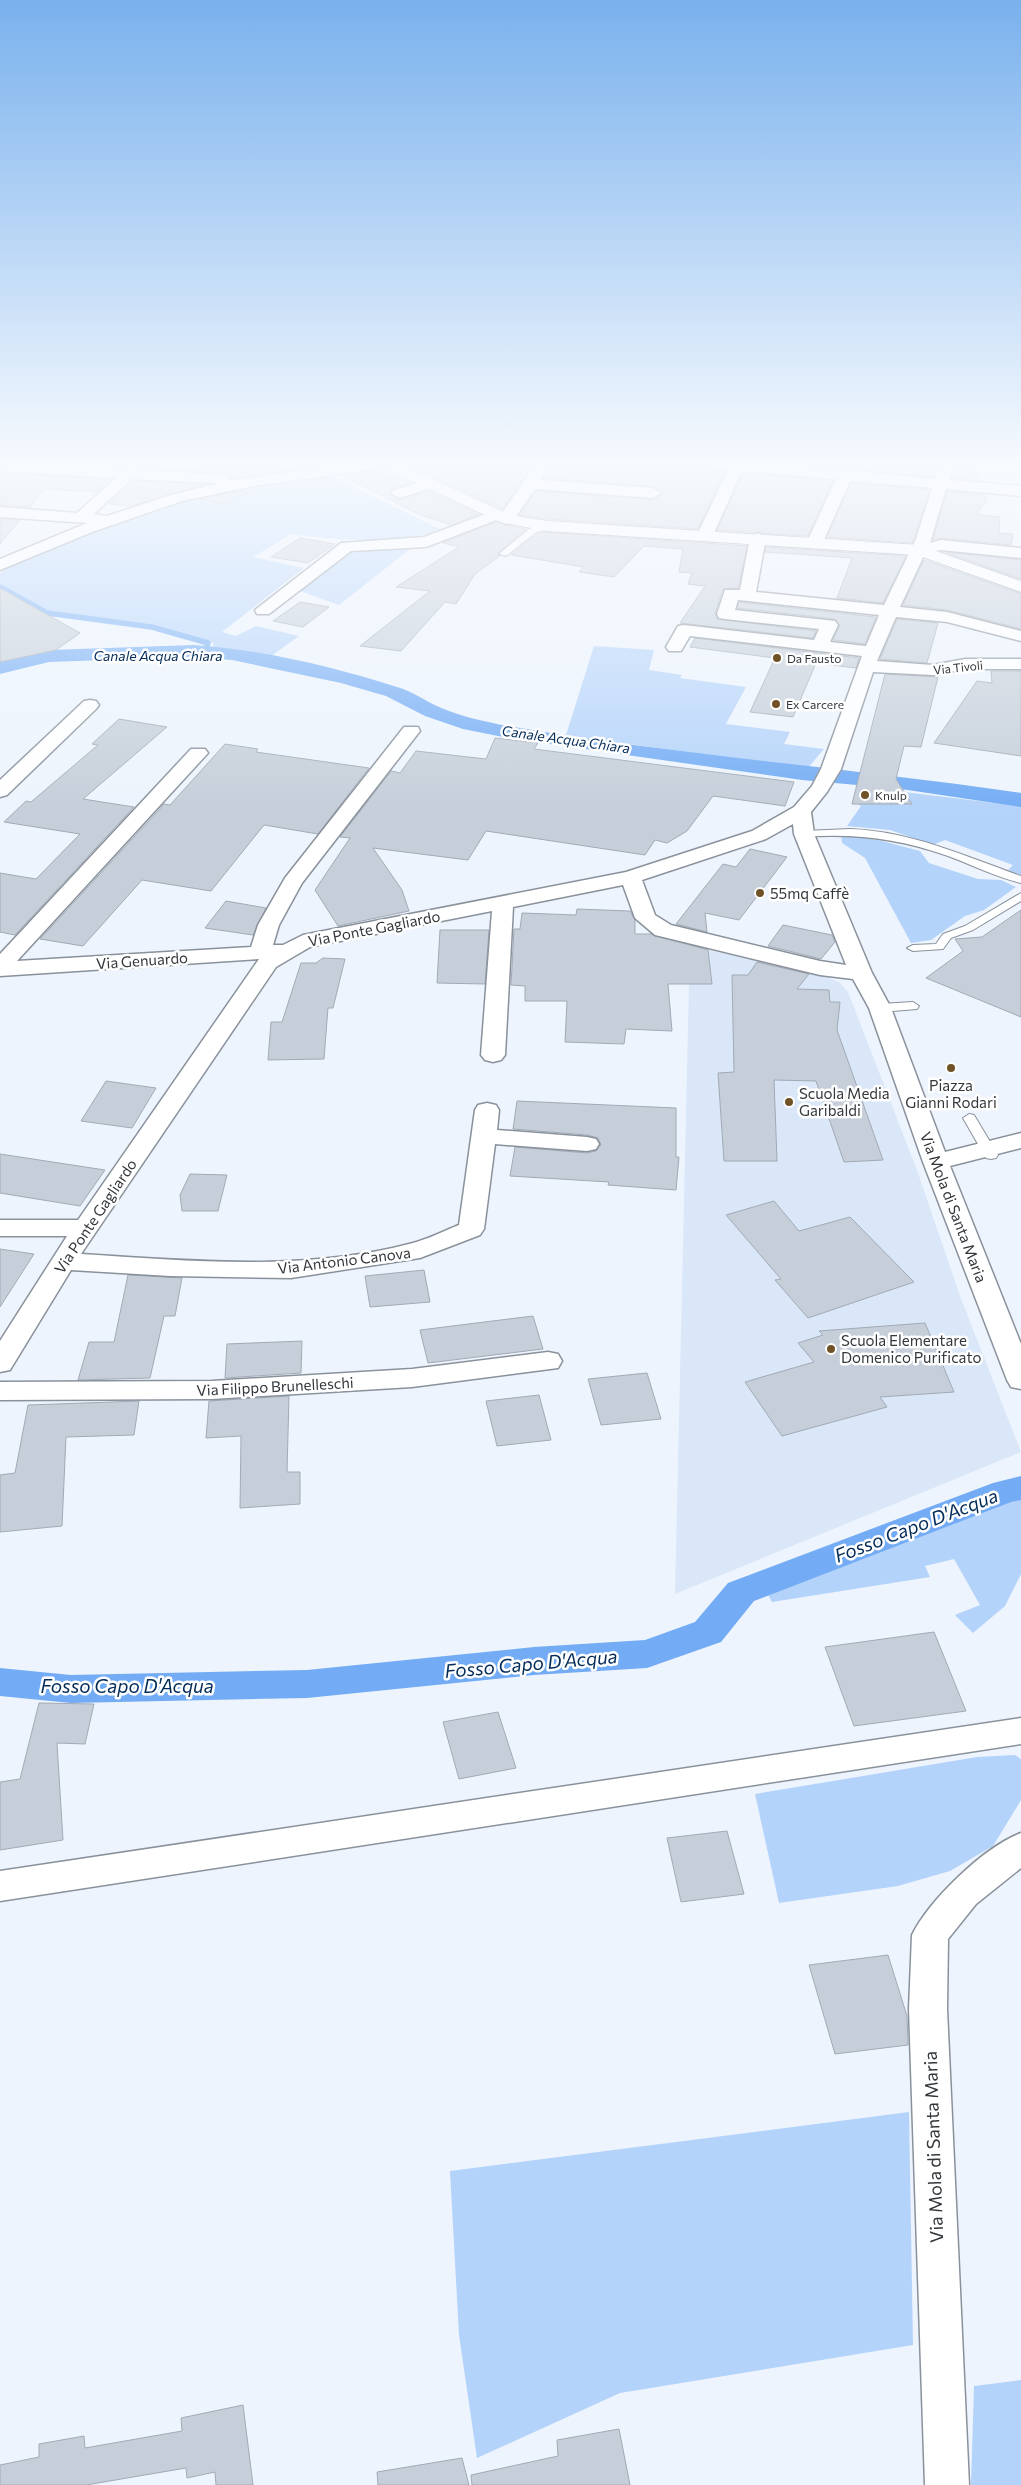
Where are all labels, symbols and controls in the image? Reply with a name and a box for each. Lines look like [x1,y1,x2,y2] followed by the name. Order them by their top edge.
[93,647,223,664] water label: Canale Acqua Chiara
[787,651,841,665] place label: Da Fausto
[771,652,783,664] marker: Da Fausto
[932,657,984,677] street label: Via Tivoli
[786,697,844,711] place label: Ex Carcere
[770,698,782,710] marker: Ex Carcere
[501,722,631,756] water label: Canale Acqua Chiara
[875,788,907,802] place label: Knulp
[859,789,871,801] marker: Knulp
[770,884,849,902] place label: 55mq Caffè
[754,887,766,899] marker: 55mq Caffè
[306,906,442,950] street label: Via Ponte Gagliardo
[96,948,189,972] street label: Via Genuardo
[945,1062,957,1074] marker: Piazza Gianni Rodari
[905,1076,997,1111] place label: Piazza Gianni Rodari
[799,1084,890,1119] place label: Scuola Media Garibaldi
[783,1096,795,1108] marker: Scuola Media Garibaldi
[917,1129,991,1285] street label: Via Mola di Santa Maria
[50,1155,140,1277] street label: Via Ponte Gagliardo
[276,1243,412,1277] street label: Via Antonio Canova
[841,1331,981,1366] place label: Scuola Elementare Domenico Purificato
[825,1343,837,1355] marker: Scuola Elementare Domenico Purificato
[196,1373,354,1399] street label: Via Filippo Brunelleschi
[831,1483,1001,1567] water label: Fosso Capo D'Acqua
[444,1644,618,1682] water label: Fosso Capo D'Acqua
[40,1674,214,1697] water label: Fosso Capo D'Acqua
[919,2051,947,2243] street label: Via Mola di Santa Maria

